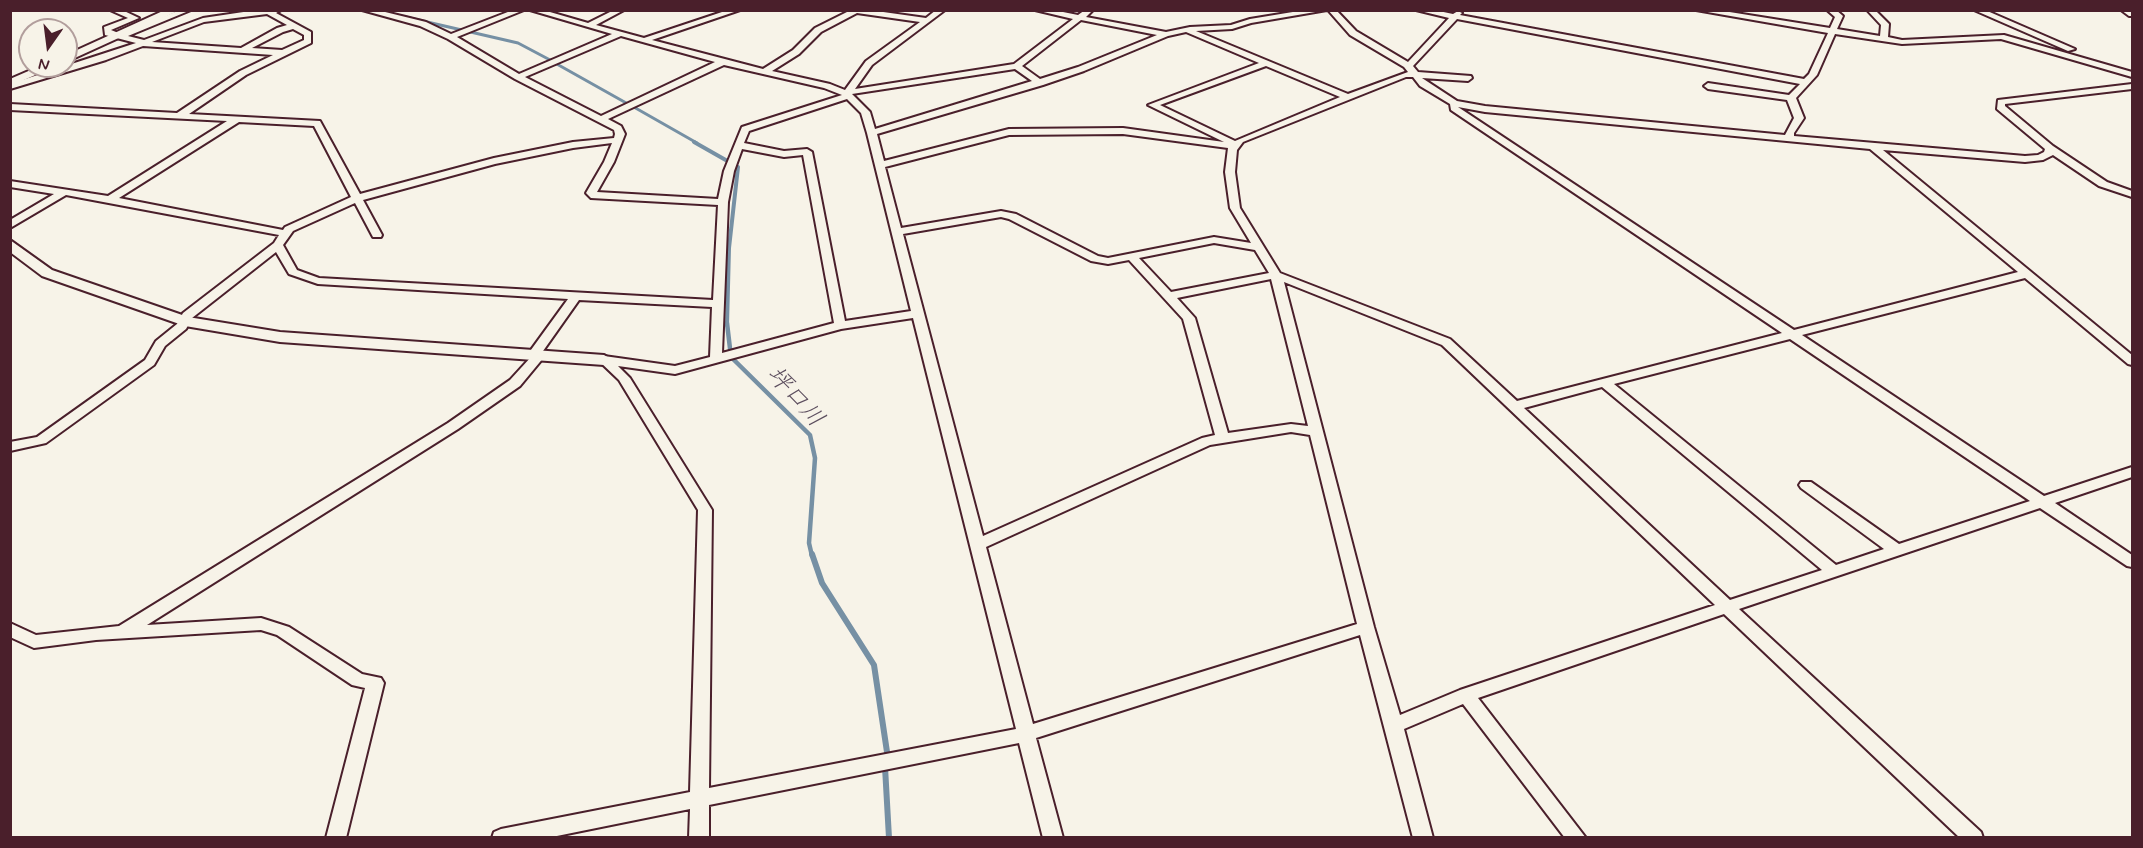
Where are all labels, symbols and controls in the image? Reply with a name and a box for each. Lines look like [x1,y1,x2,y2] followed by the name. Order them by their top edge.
[18,18,78,78] north arrow
[36,53,52,75] text: N
[759,362,829,434] water label: 坪口川

